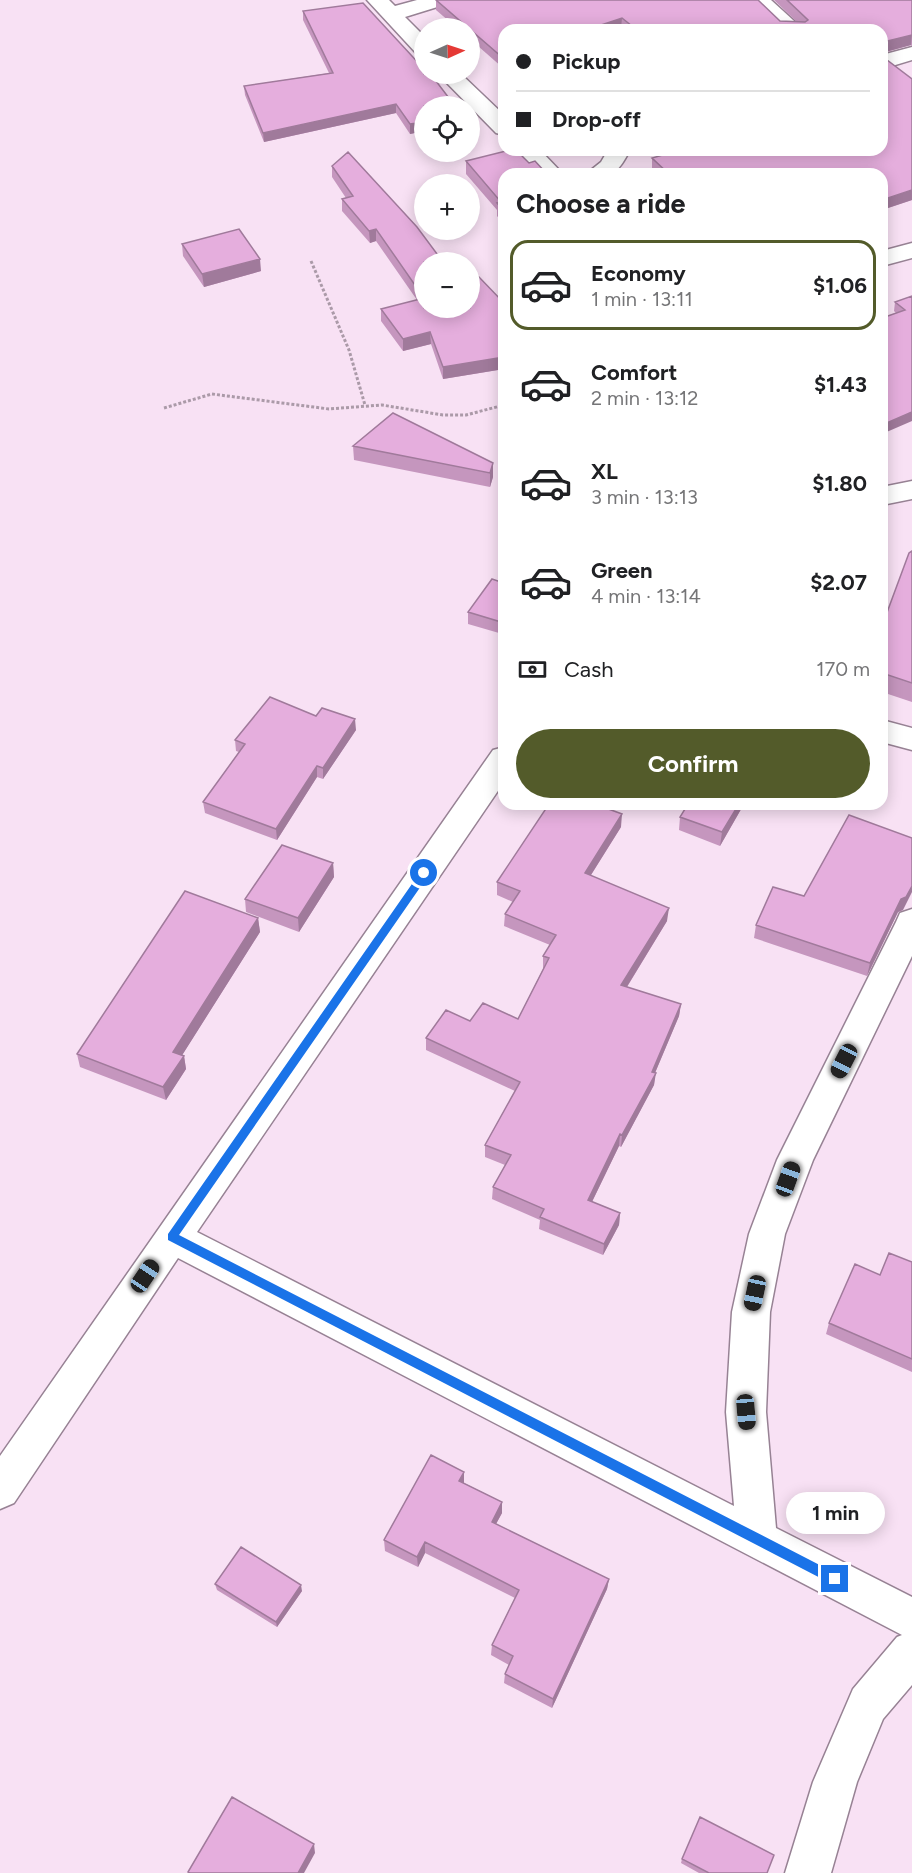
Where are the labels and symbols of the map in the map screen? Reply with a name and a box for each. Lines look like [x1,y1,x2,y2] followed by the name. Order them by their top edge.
[414,18,480,84] north arrow
[410,859,437,886] route start
[828,1041,860,1081] car
[773,1159,803,1199] car
[127,1256,163,1296] car
[742,1274,768,1312] car
[735,1393,757,1431] car
[786,1492,884,1534] callout: 1 min
[821,1565,848,1592] route end

